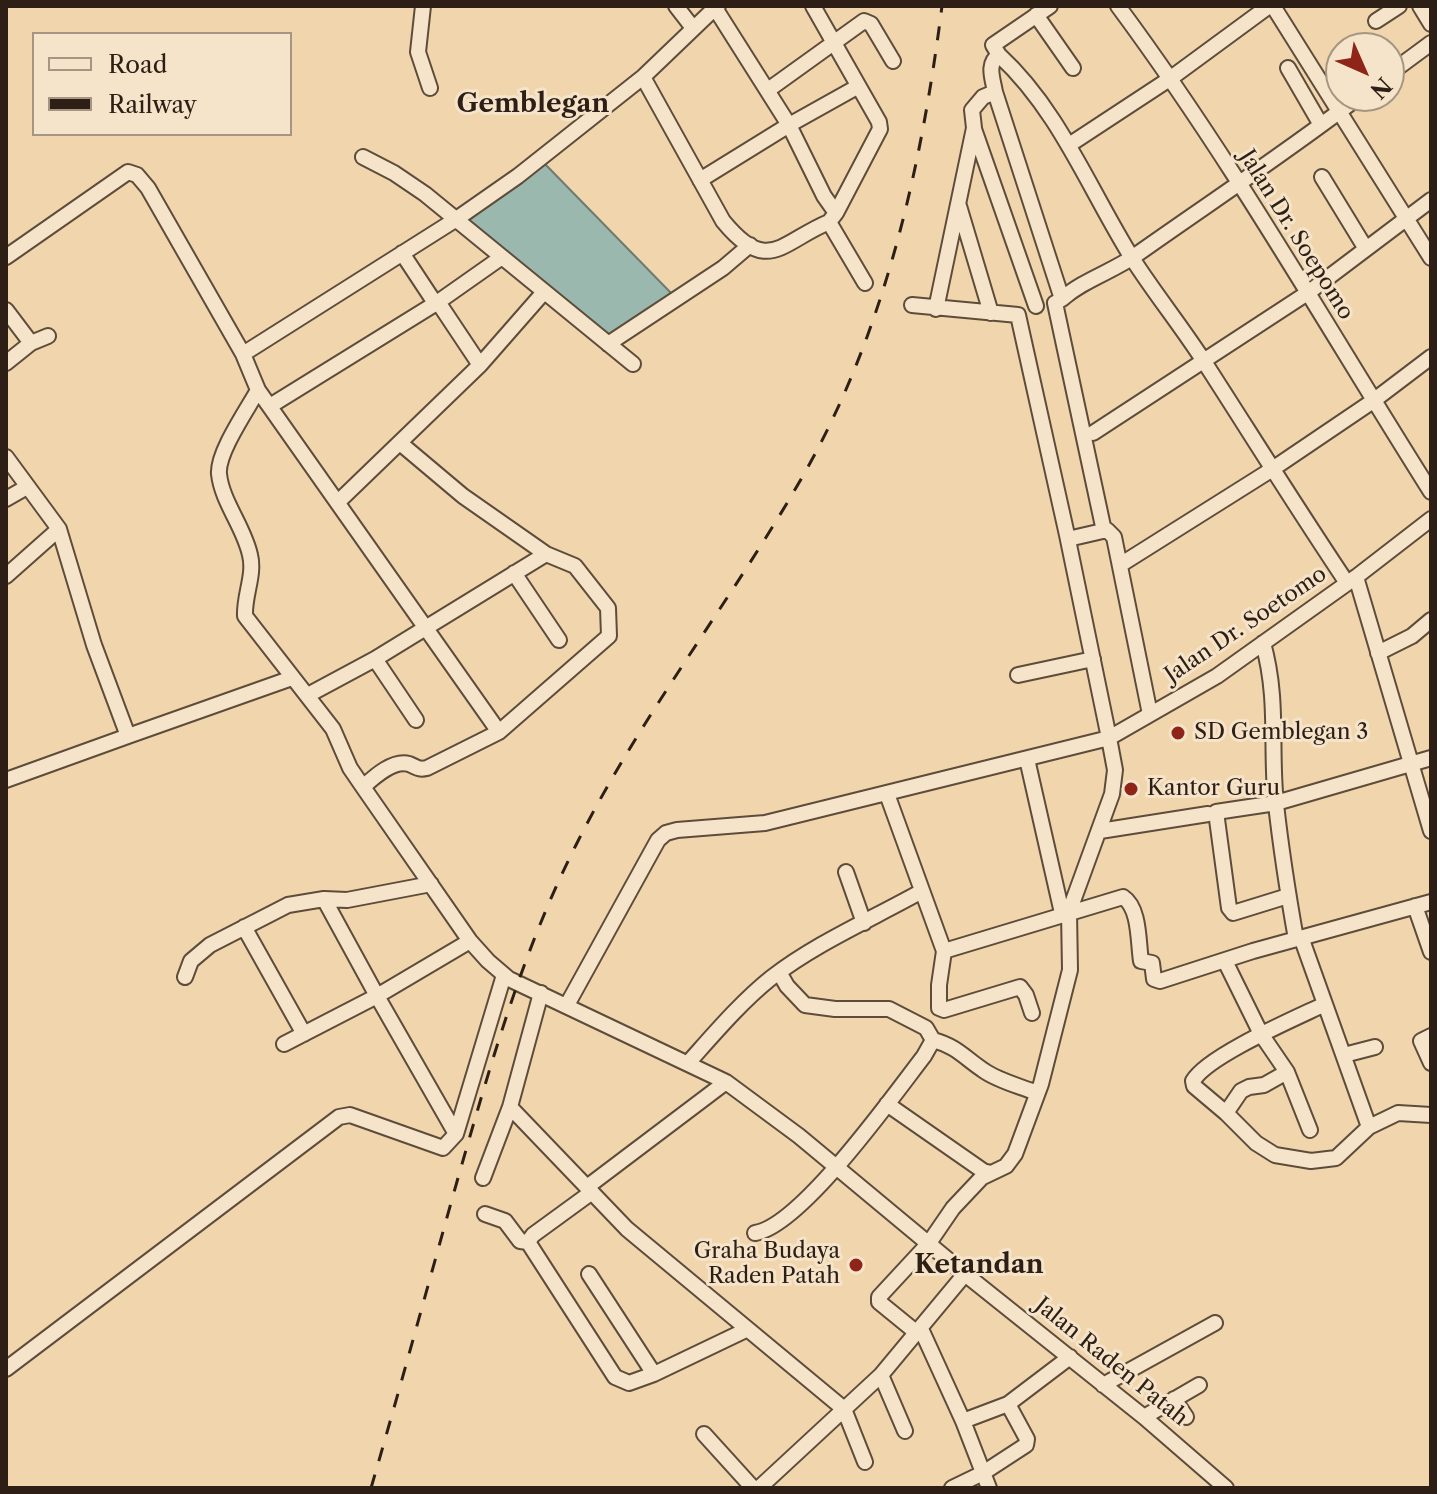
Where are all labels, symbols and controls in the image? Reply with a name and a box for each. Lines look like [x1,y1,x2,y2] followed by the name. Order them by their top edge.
[32,32,292,136] legend
[1325,32,1405,112] north arrow
[108,50,167,79] text: Road
[1365,72,1397,104] text: N
[457,88,609,120] district label: Gemblegan
[108,90,197,119] text: Railway
[1233,145,1359,325] street label: Jalan Dr. Soepomo
[1160,561,1332,689] street label: Jalan Dr. Soetomo
[1194,720,1368,746] place label: SD Gemblegan 3
[1169,724,1187,742] marker: SD Gemblegan 3
[1147,776,1280,802] place label: Kantor Guru
[1122,780,1140,798] marker: Kantor Guru
[694,1239,840,1290] place label: Graha Budaya Raden Patah
[914,1249,1044,1281] district label: Ketandan
[847,1256,865,1274] marker: Graha Budaya Raden Patah
[1029,1292,1193,1432] street label: Jalan Raden Patah

